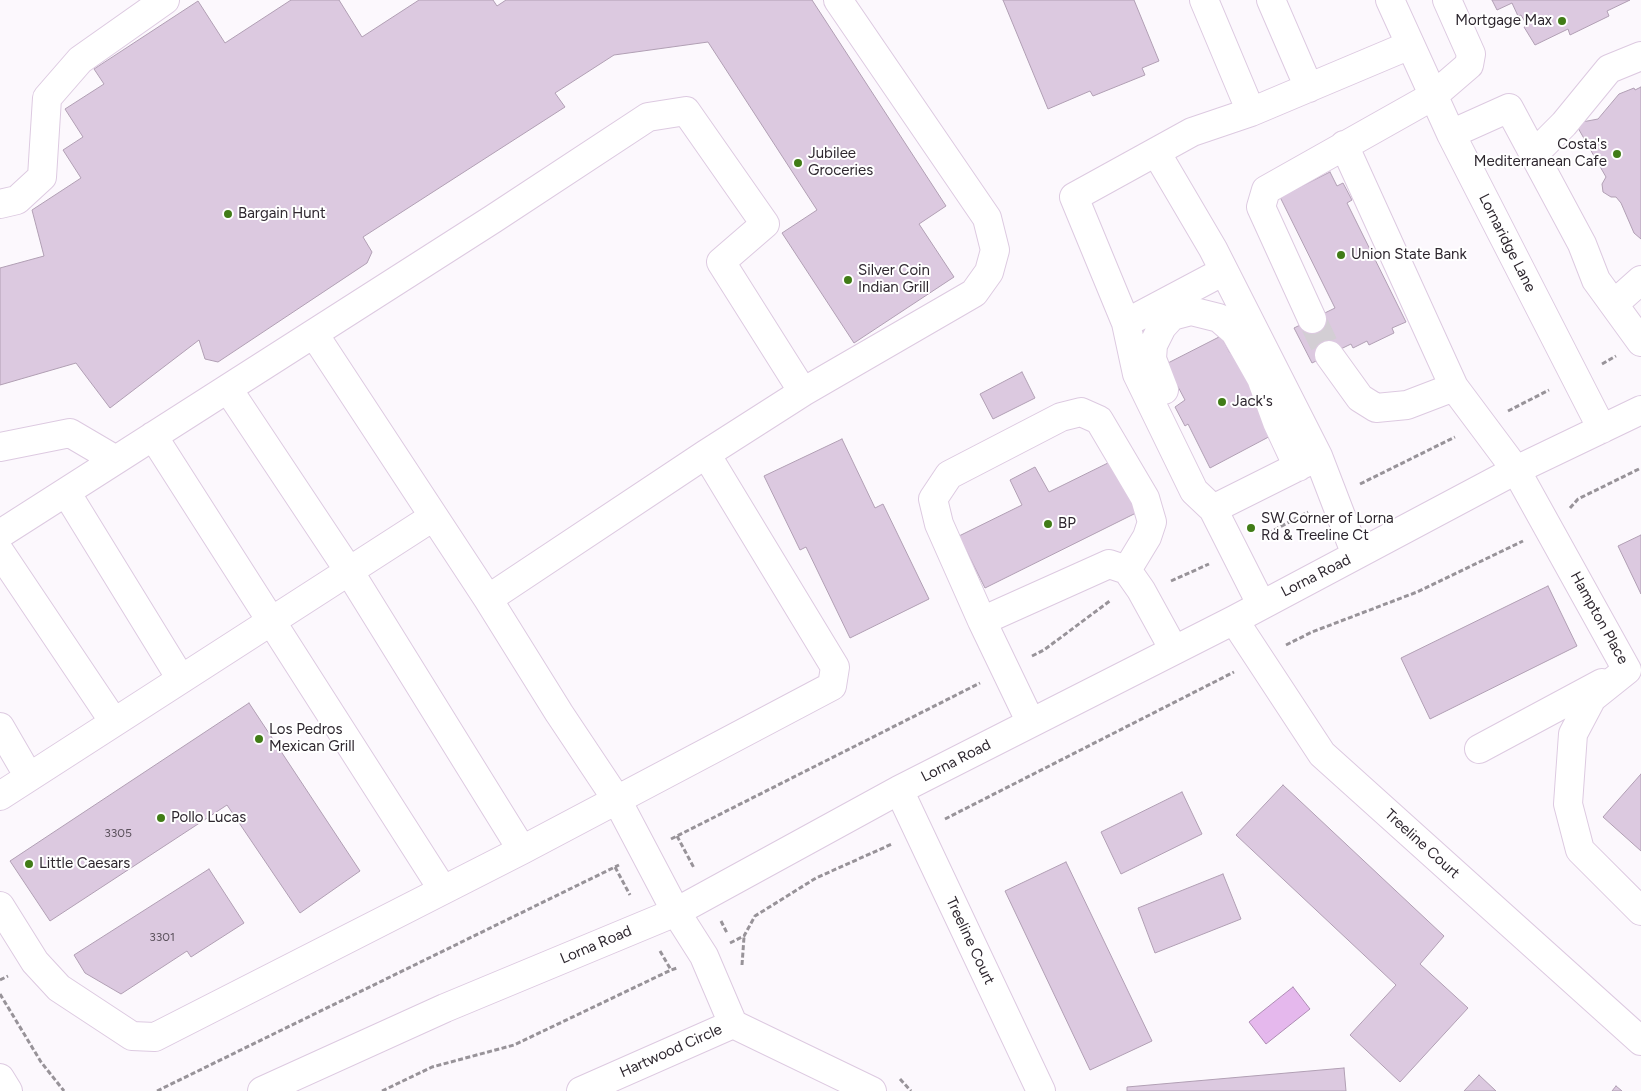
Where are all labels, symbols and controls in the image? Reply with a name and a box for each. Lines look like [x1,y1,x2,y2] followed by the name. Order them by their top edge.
[1455,12,1552,30] place label: Mortgage Max
[1556,15,1568,27] marker: Mortgage Max
[1474,136,1607,171] place label: Costa's Mediterranean Cafe
[808,145,873,180] place label: Jubilee Groceries
[1611,148,1623,160] marker: Costa's Mediterranean Cafe
[792,157,804,169] marker: Jubilee Groceries
[1475,191,1539,295] street label: Lornaridge Lane
[238,205,326,223] place label: Bargain Hunt
[222,208,234,220] marker: Bargain Hunt
[1351,246,1467,264] place label: Union State Bank
[1335,249,1347,261] marker: Union State Bank
[858,262,930,297] place label: Silver Coin Indian Grill
[842,274,854,286] marker: Silver Coin Indian Grill
[1232,393,1273,411] place label: Jack's
[1216,396,1228,408] marker: Jack's
[1261,510,1394,545] place label: SW Corner of Lorna Rd & Treeline Ct
[1058,515,1076,533] place label: BP
[1042,518,1054,530] marker: BP
[1245,522,1257,534] marker: SW Corner of Lorna Rd & Treeline Ct
[1278,551,1354,601] street label: Lorna Road
[1566,569,1632,667] street label: Hampton Place
[269,721,355,756] place label: Los Pedros Mexican Grill
[253,733,265,745] marker: Los Pedros Mexican Grill
[918,736,994,786] street label: Lorna Road
[1381,806,1463,882] street label: Treeline Court
[171,809,246,827] place label: Pollo Lucas
[155,812,167,824] marker: Pollo Lucas
[104,826,132,840] house number: 3305
[39,855,130,873] place label: Little Caesars
[23,858,35,870] marker: Little Caesars
[942,894,998,988] street label: Treeline Court
[558,922,634,968] street label: Lorna Road
[149,930,175,944] house number: 3301
[617,1020,725,1082] street label: Hartwood Circle

